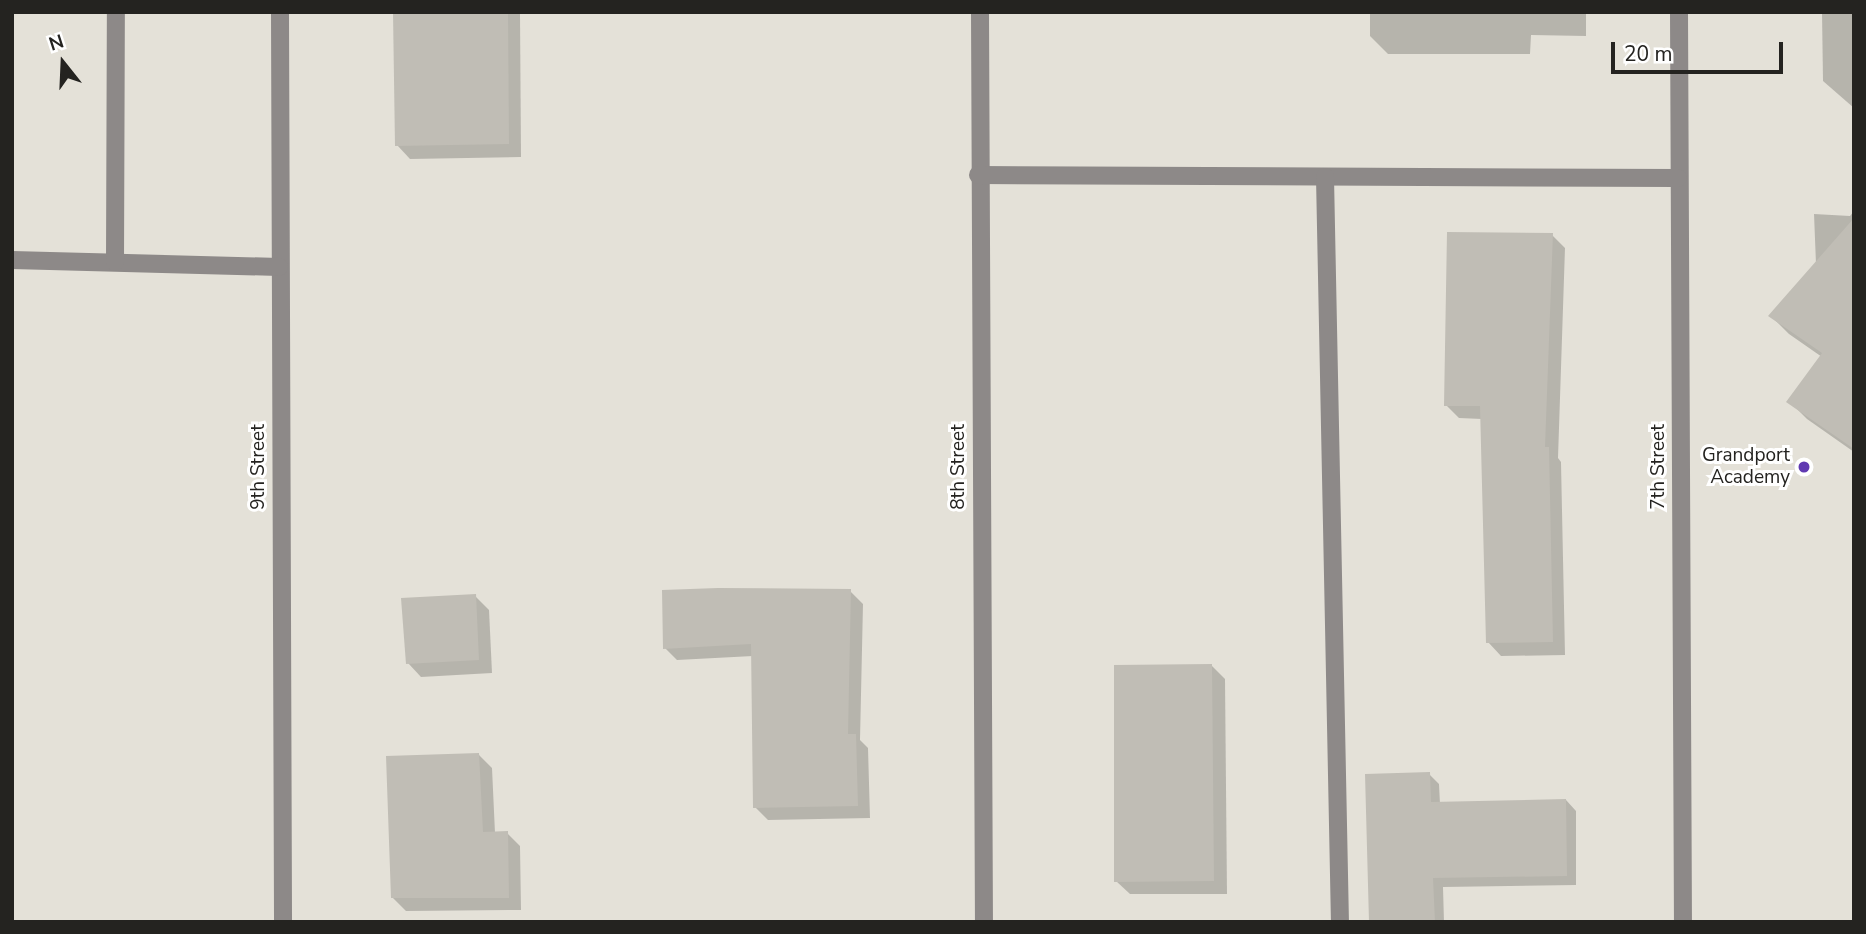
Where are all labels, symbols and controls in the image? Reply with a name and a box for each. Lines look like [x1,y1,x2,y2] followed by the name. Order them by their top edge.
[28,28,98,98] north arrow
[46,28,67,58] text: N
[1614,28,1786,72] scale bar
[1624,40,1673,68] text: 20 m
[248,424,270,510] street label: 9th Street
[948,424,970,510] street label: 8th Street
[1648,424,1670,510] street label: 7th Street
[1702,445,1790,489] place label: Grandport Academy
[1796,459,1812,475] marker: Grandport Academy

